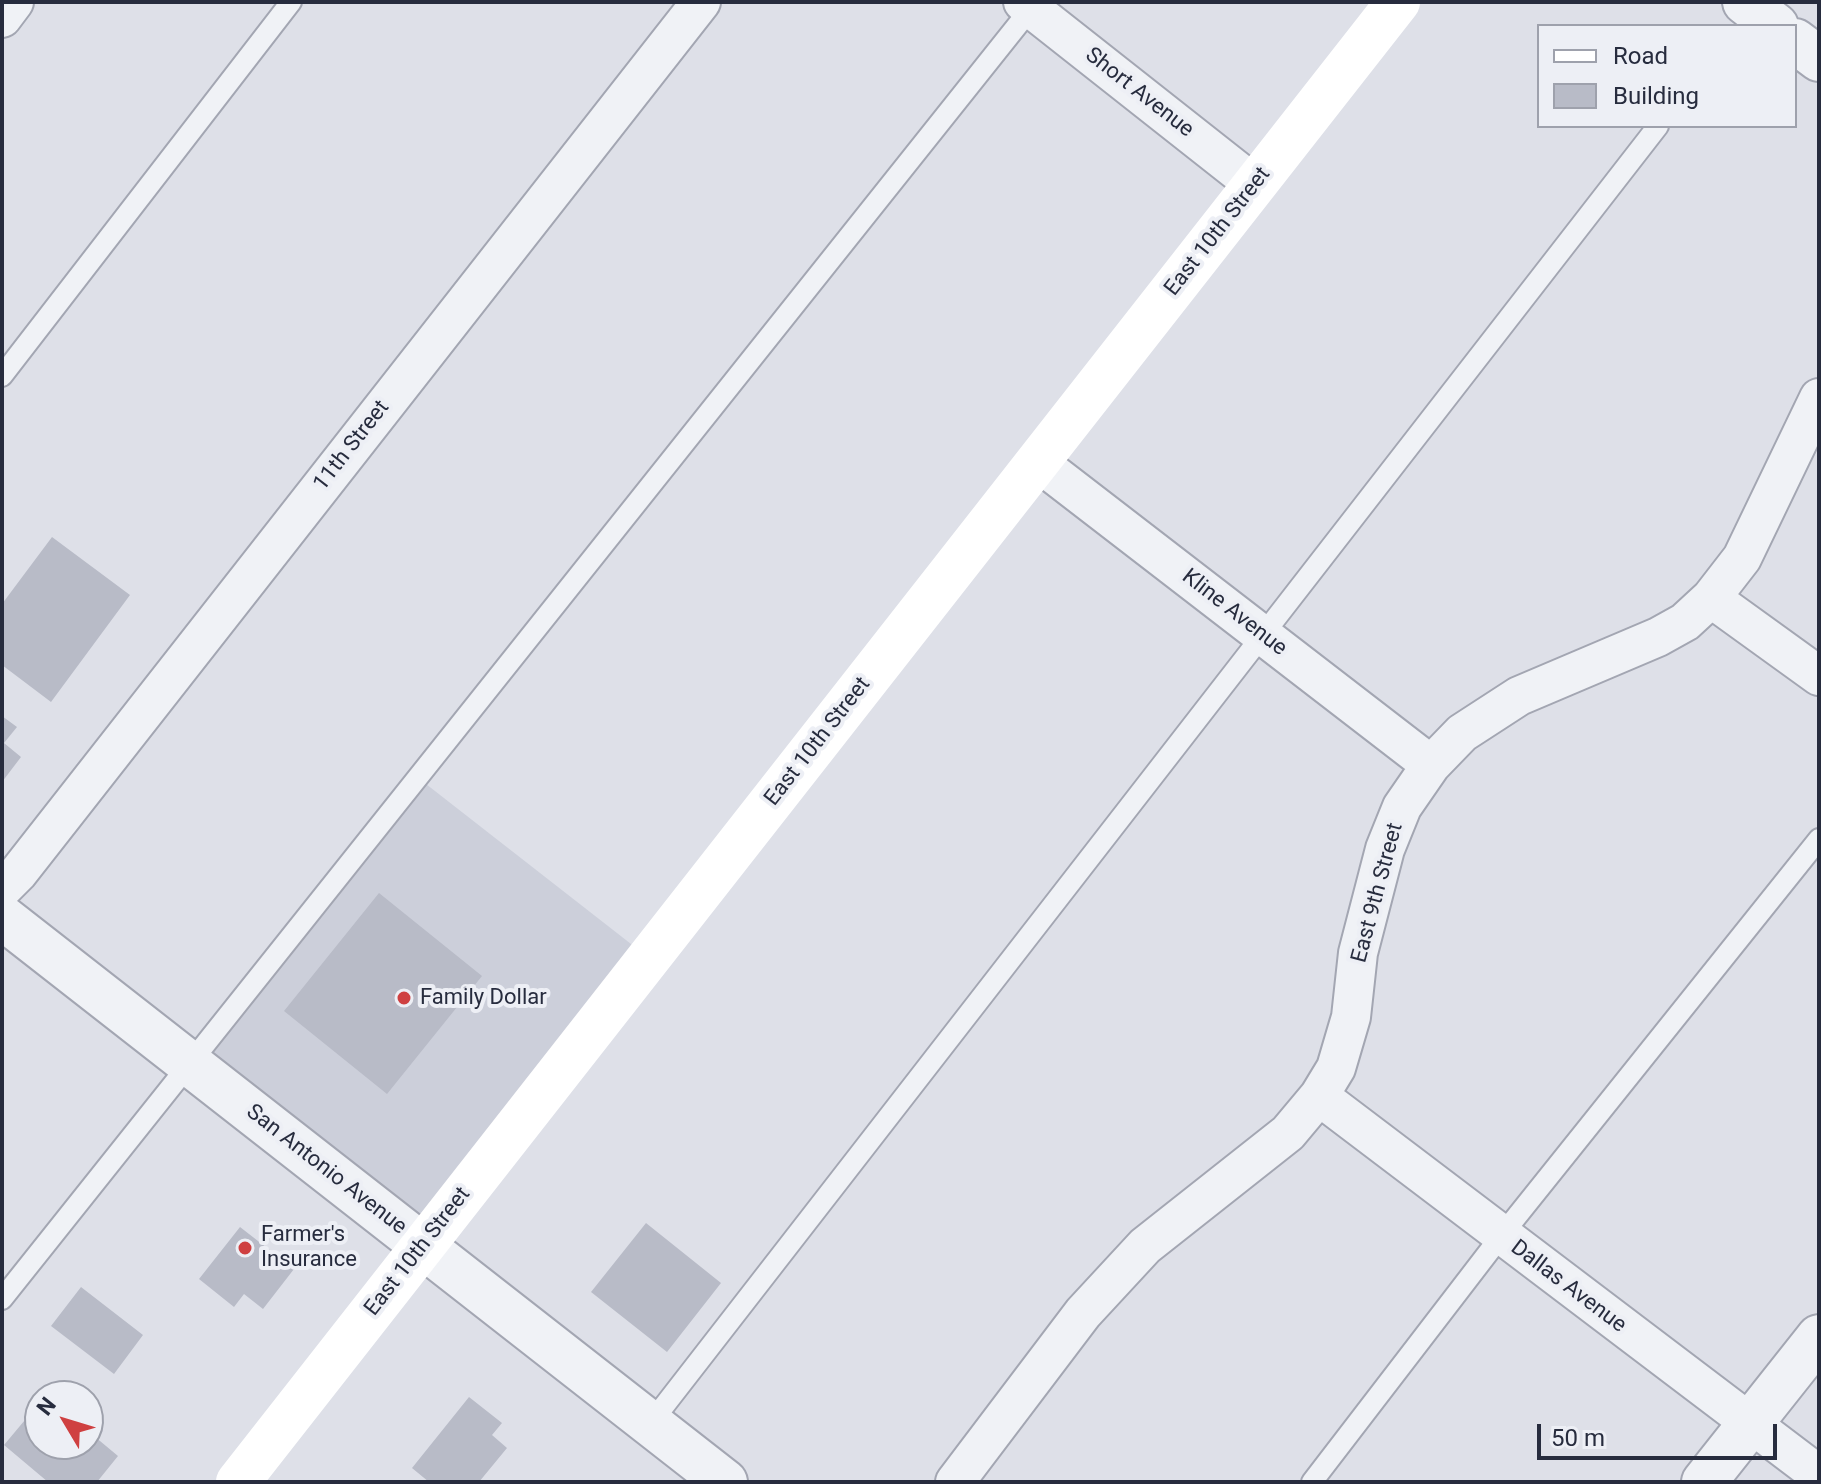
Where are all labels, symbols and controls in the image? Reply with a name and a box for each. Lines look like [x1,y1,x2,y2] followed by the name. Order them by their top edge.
[1537,24,1797,128] legend
[1080,42,1198,144] street label: Short Avenue
[1613,42,1668,70] text: Road
[1613,82,1699,110] text: Building
[1160,162,1276,302] street label: East 10th Street
[308,396,396,496] street label: 11th Street
[1176,564,1292,662] street label: Kline Avenue
[760,672,876,812] street label: East 10th Street
[1347,820,1409,966] street label: East 9th Street
[420,985,547,1011] place label: Family Dollar
[395,989,413,1007] marker: Family Dollar
[241,1099,411,1241] street label: San Antonio Avenue
[360,1182,476,1322] street label: East 10th Street
[261,1222,357,1274] place label: Farmer's Insurance
[1505,1235,1631,1339] street label: Dallas Avenue
[236,1239,254,1257] marker: Farmer's Insurance
[24,1380,104,1460] north arrow
[32,1392,61,1420] text: N
[1541,1408,1781,1458] scale bar
[1551,1424,1605,1452] text: 50 m

